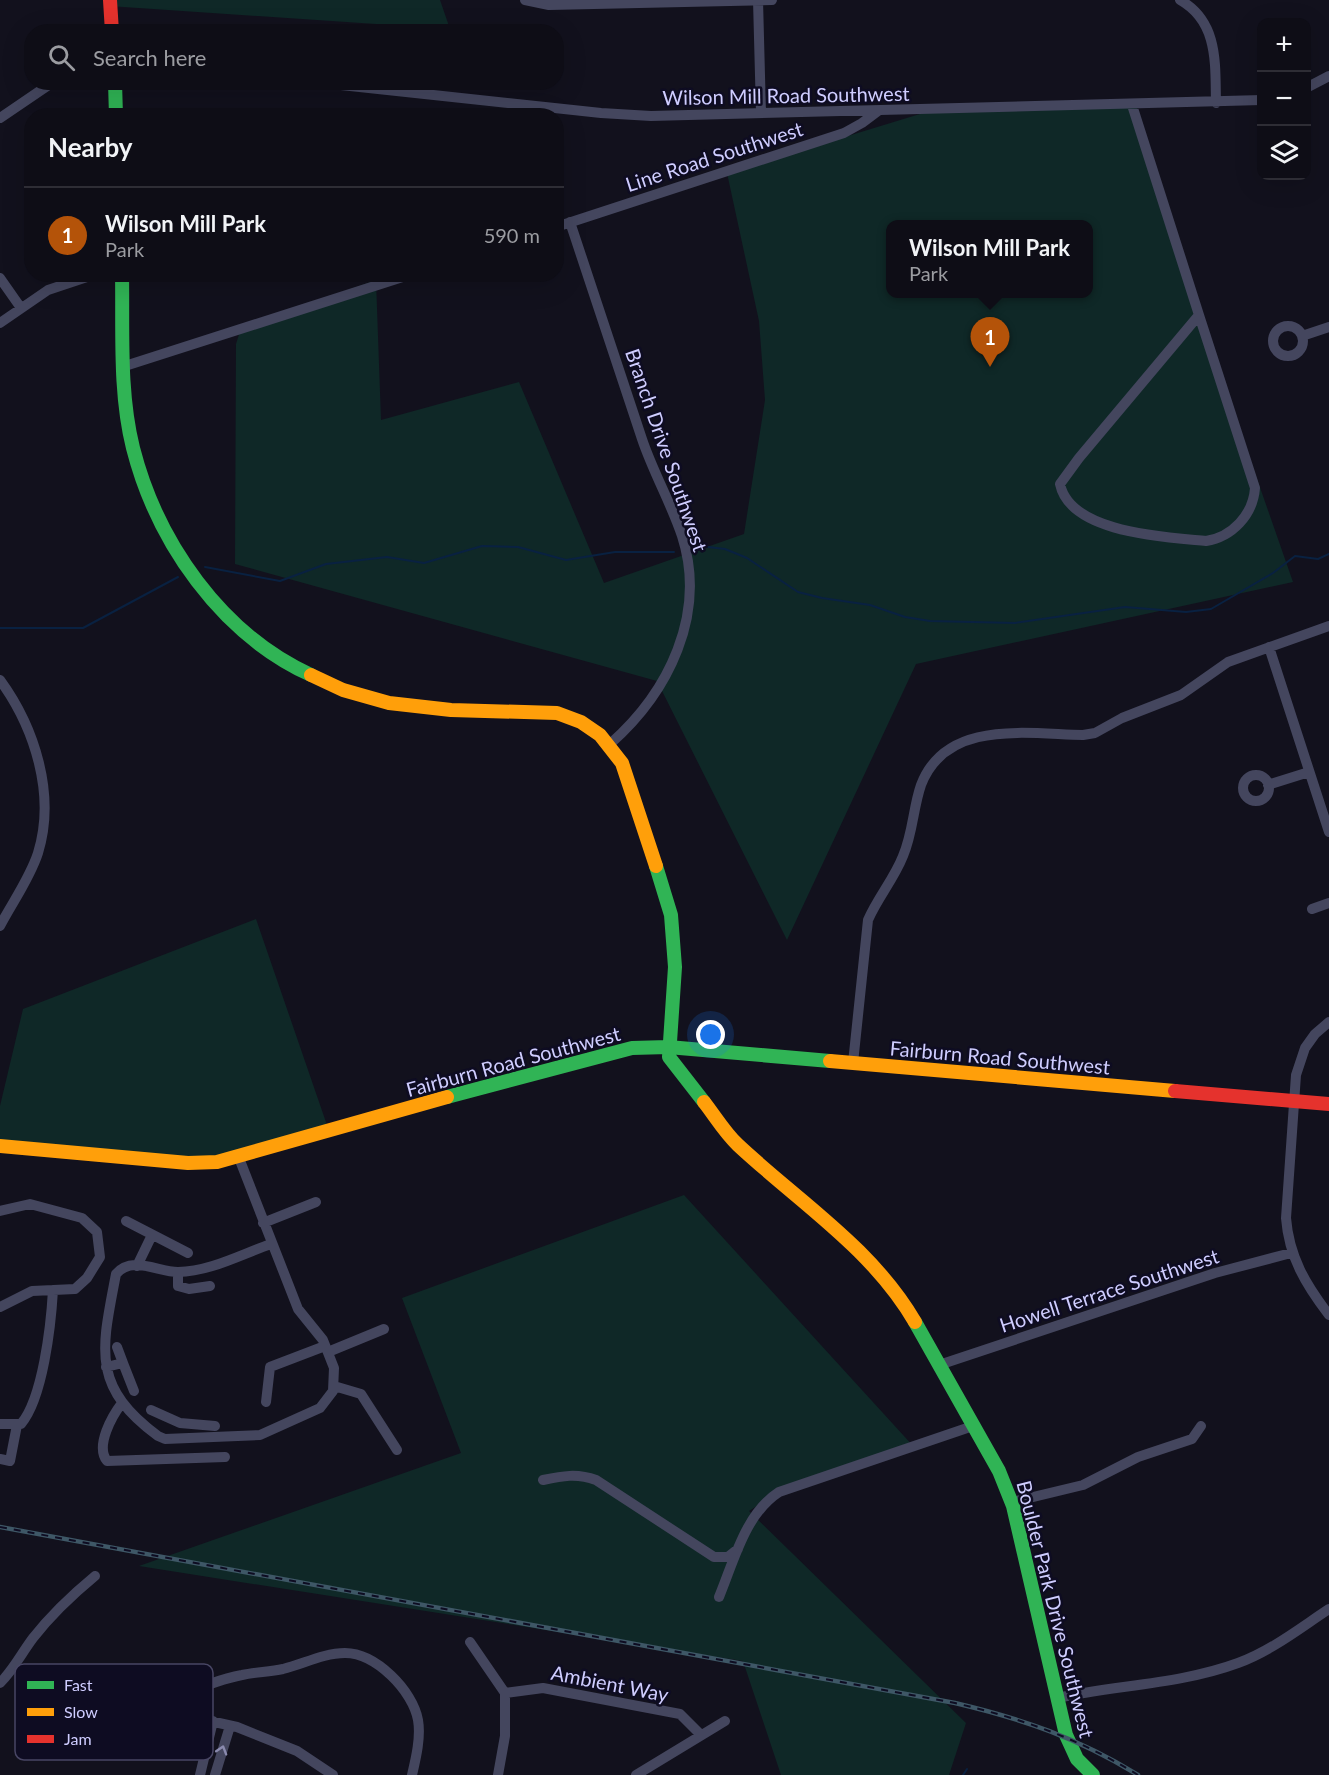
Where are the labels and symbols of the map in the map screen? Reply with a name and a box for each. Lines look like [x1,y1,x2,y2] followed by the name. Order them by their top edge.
[662,81,910,109] street label: Wilson Mill Road Southwest
[622,116,806,196] street label: Line Road Southwest
[970,318,1010,367] pin: 1
[621,345,713,555] street label: Branch Drive Southwest
[696,1020,725,1049] your location
[403,1021,623,1101] street label: Fairburn Road Southwest
[889,1035,1111,1079] street label: Fairburn Road Southwest
[996,1243,1222,1337] street label: Howell Terrace Southwest
[1012,1478,1100,1740] street label: Boulder Park Drive Southwest
[549,1660,671,1706] street label: Ambient Way
[15,1664,213,1760] legend
[64,1675,93,1694] text: Fast
[64,1702,98,1721] text: Slow
[64,1729,92,1748] text: Jam
[215,1745,228,1756] one-way arrow

